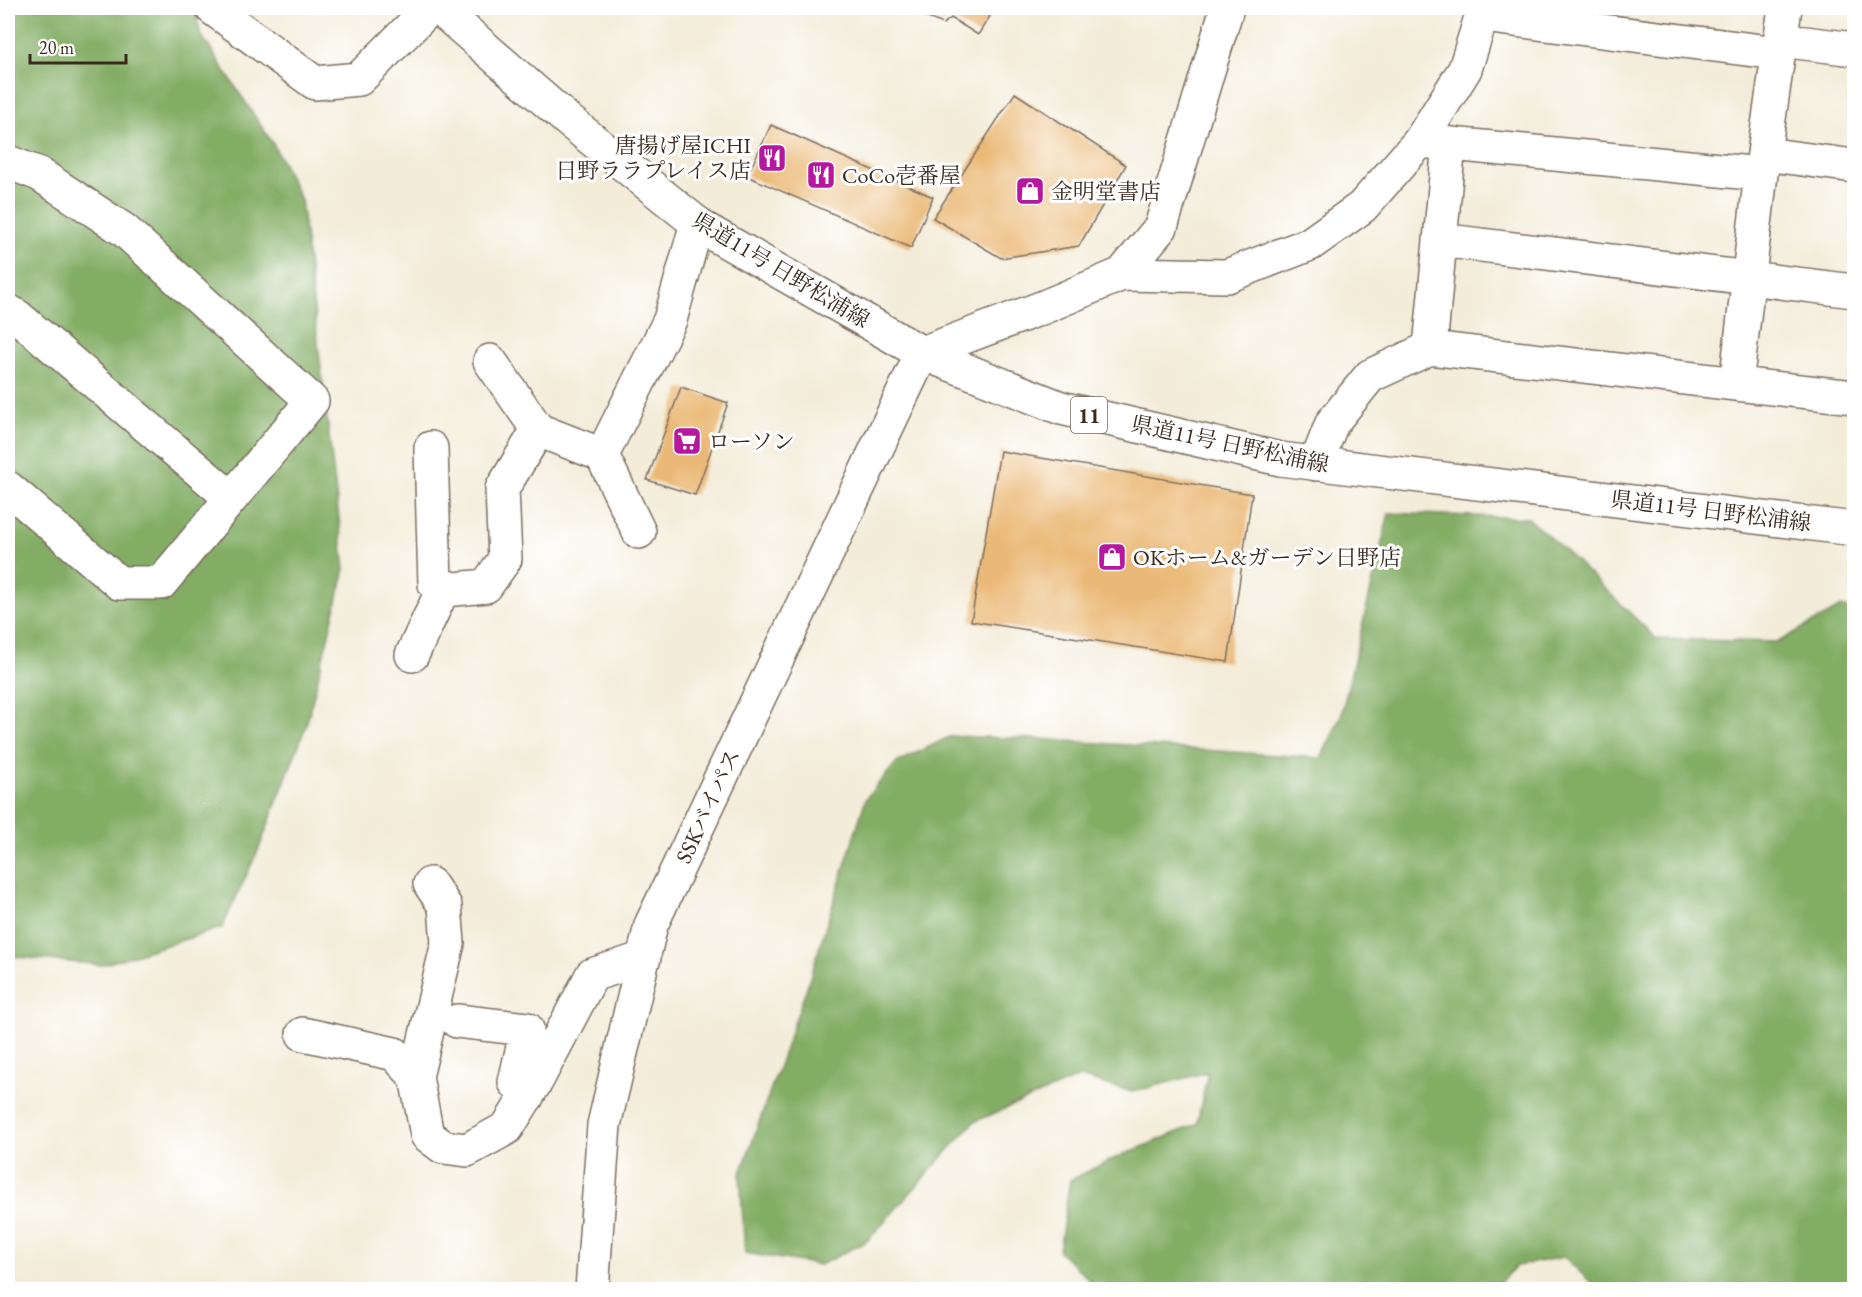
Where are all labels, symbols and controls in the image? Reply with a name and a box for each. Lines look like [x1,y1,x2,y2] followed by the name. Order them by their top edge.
[30,27,126,65] scale bar
[39,36,74,59] text: 20 m
[555,131,752,185] place label: 唐揚げ屋ICHI 日野ララプレイス店
[756,142,788,174] restaurant icon: 唐揚げ屋ICHI 日野ララプレイス店
[805,159,837,191] restaurant icon: CoCo壱番屋
[842,161,961,190] place label: CoCo壱番屋
[1014,175,1046,207] shop icon: 金明堂書店
[1051,177,1161,206] place label: 金明堂書店
[687,206,875,334] street label: 県道11号 日野松浦線
[1071,397,1107,433] road number: 11
[1128,409,1332,479] street label: 県道11号 日野松浦線
[671,425,703,457] supermarket icon: ローソン
[708,427,795,456] place label: ローソン
[1609,484,1813,538] street label: 県道11号 日野松浦線
[1096,541,1128,573] shop icon: OKホーム&ガーデン日野店
[1133,543,1401,572] place label: OKホーム&ガーデン日野店
[669,744,747,868] street label: SSKバイパス

